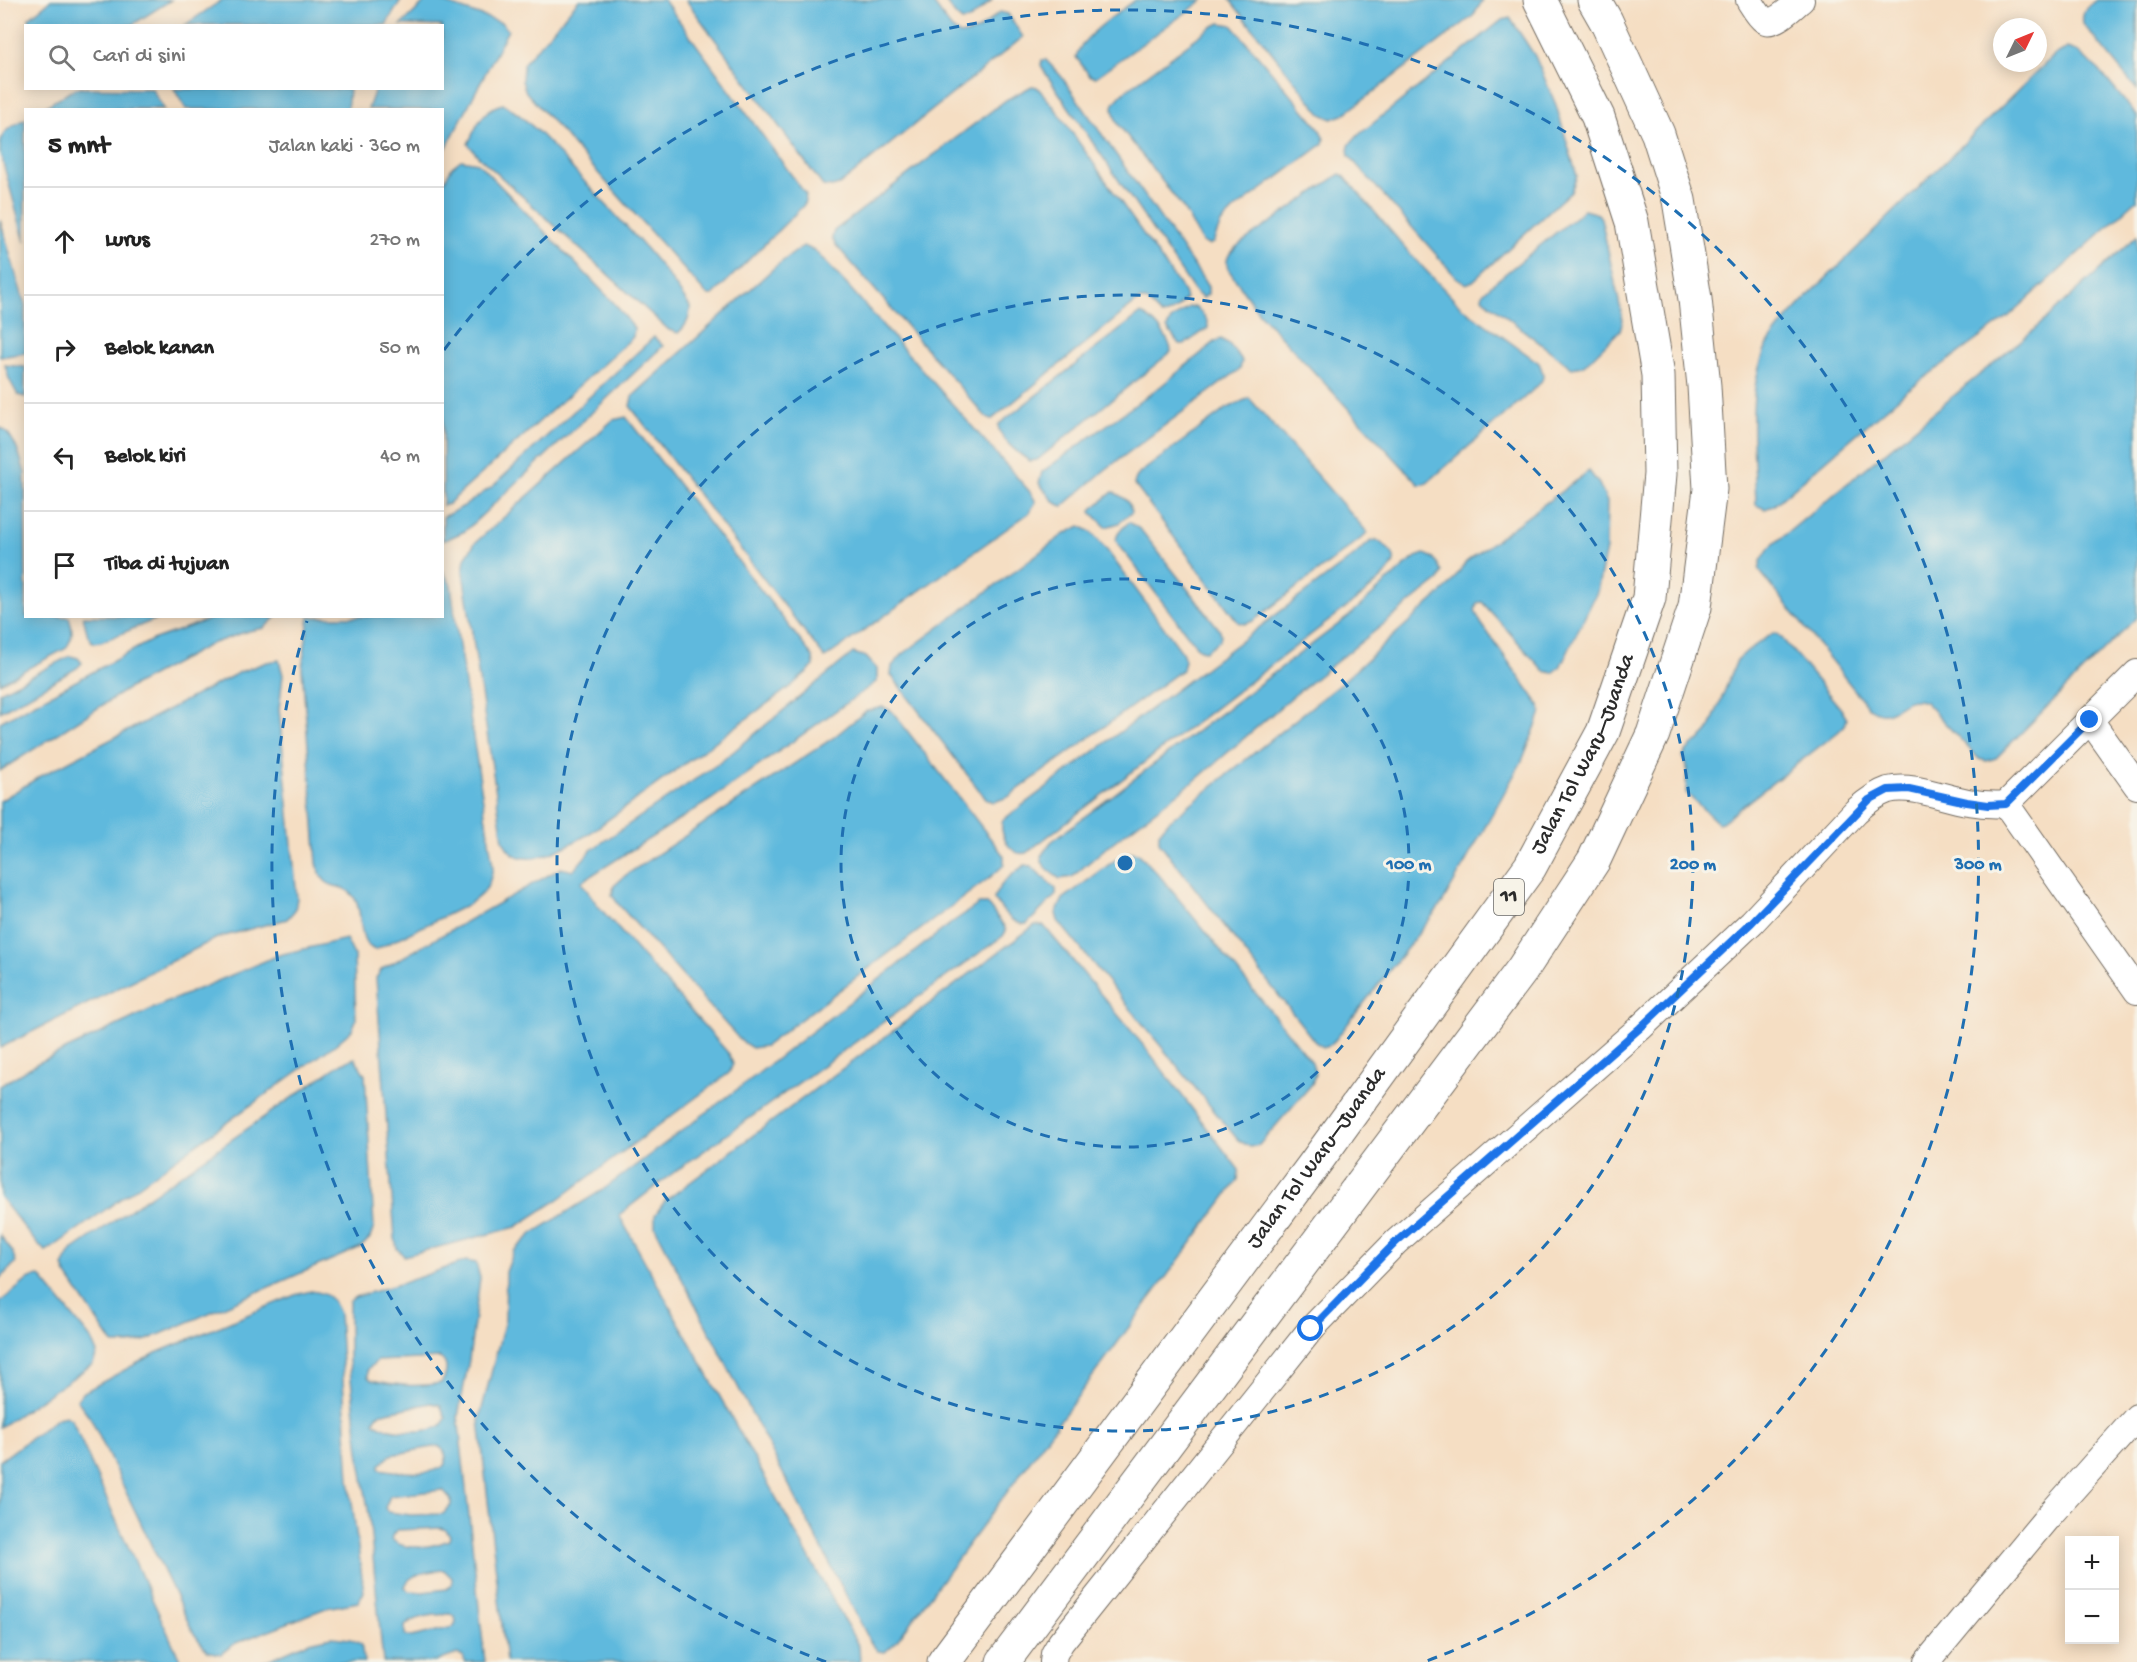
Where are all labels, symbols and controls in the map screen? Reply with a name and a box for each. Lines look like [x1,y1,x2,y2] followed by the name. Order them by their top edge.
[1993,18,2047,72] north arrow
[24,24,444,90] search box
[45,41,78,74] icon: search
[93,44,186,70] text: Cari di sini
[48,132,109,163] text: 5 mnt
[269,136,420,159] text: Jalan kaki · 360 m
[48,225,81,258] icon: ahead
[105,228,150,254] text: Lurus
[370,230,420,253] text: 270 m
[48,333,81,366] icon: right
[105,336,214,362] text: Belok kanan
[379,338,420,361] text: 50 m
[48,441,81,474] icon: left
[105,444,186,470] text: Belok kiri
[380,446,420,469] text: 40 m
[48,549,81,582] icon: arrive
[105,552,229,578] text: Tiba di tujuan
[1526,650,1642,859] street label: Jalan Tol Waru–Juanda
[2076,706,2102,732] route end
[1115,853,1135,873] centre of rings
[1386,855,1432,876] text: 100 m
[1670,855,1716,876] text: 200 m
[1954,855,2002,876] text: 300 m
[1494,879,1524,915] road number: 11
[1242,1062,1393,1255] street label: Jalan Tol Waru–Juanda
[1297,1315,1323,1341] route start
[2065,1536,2119,1644] map controls
[2065,1536,2119,1590] button: +
[2065,1590,2119,1644] button: −

